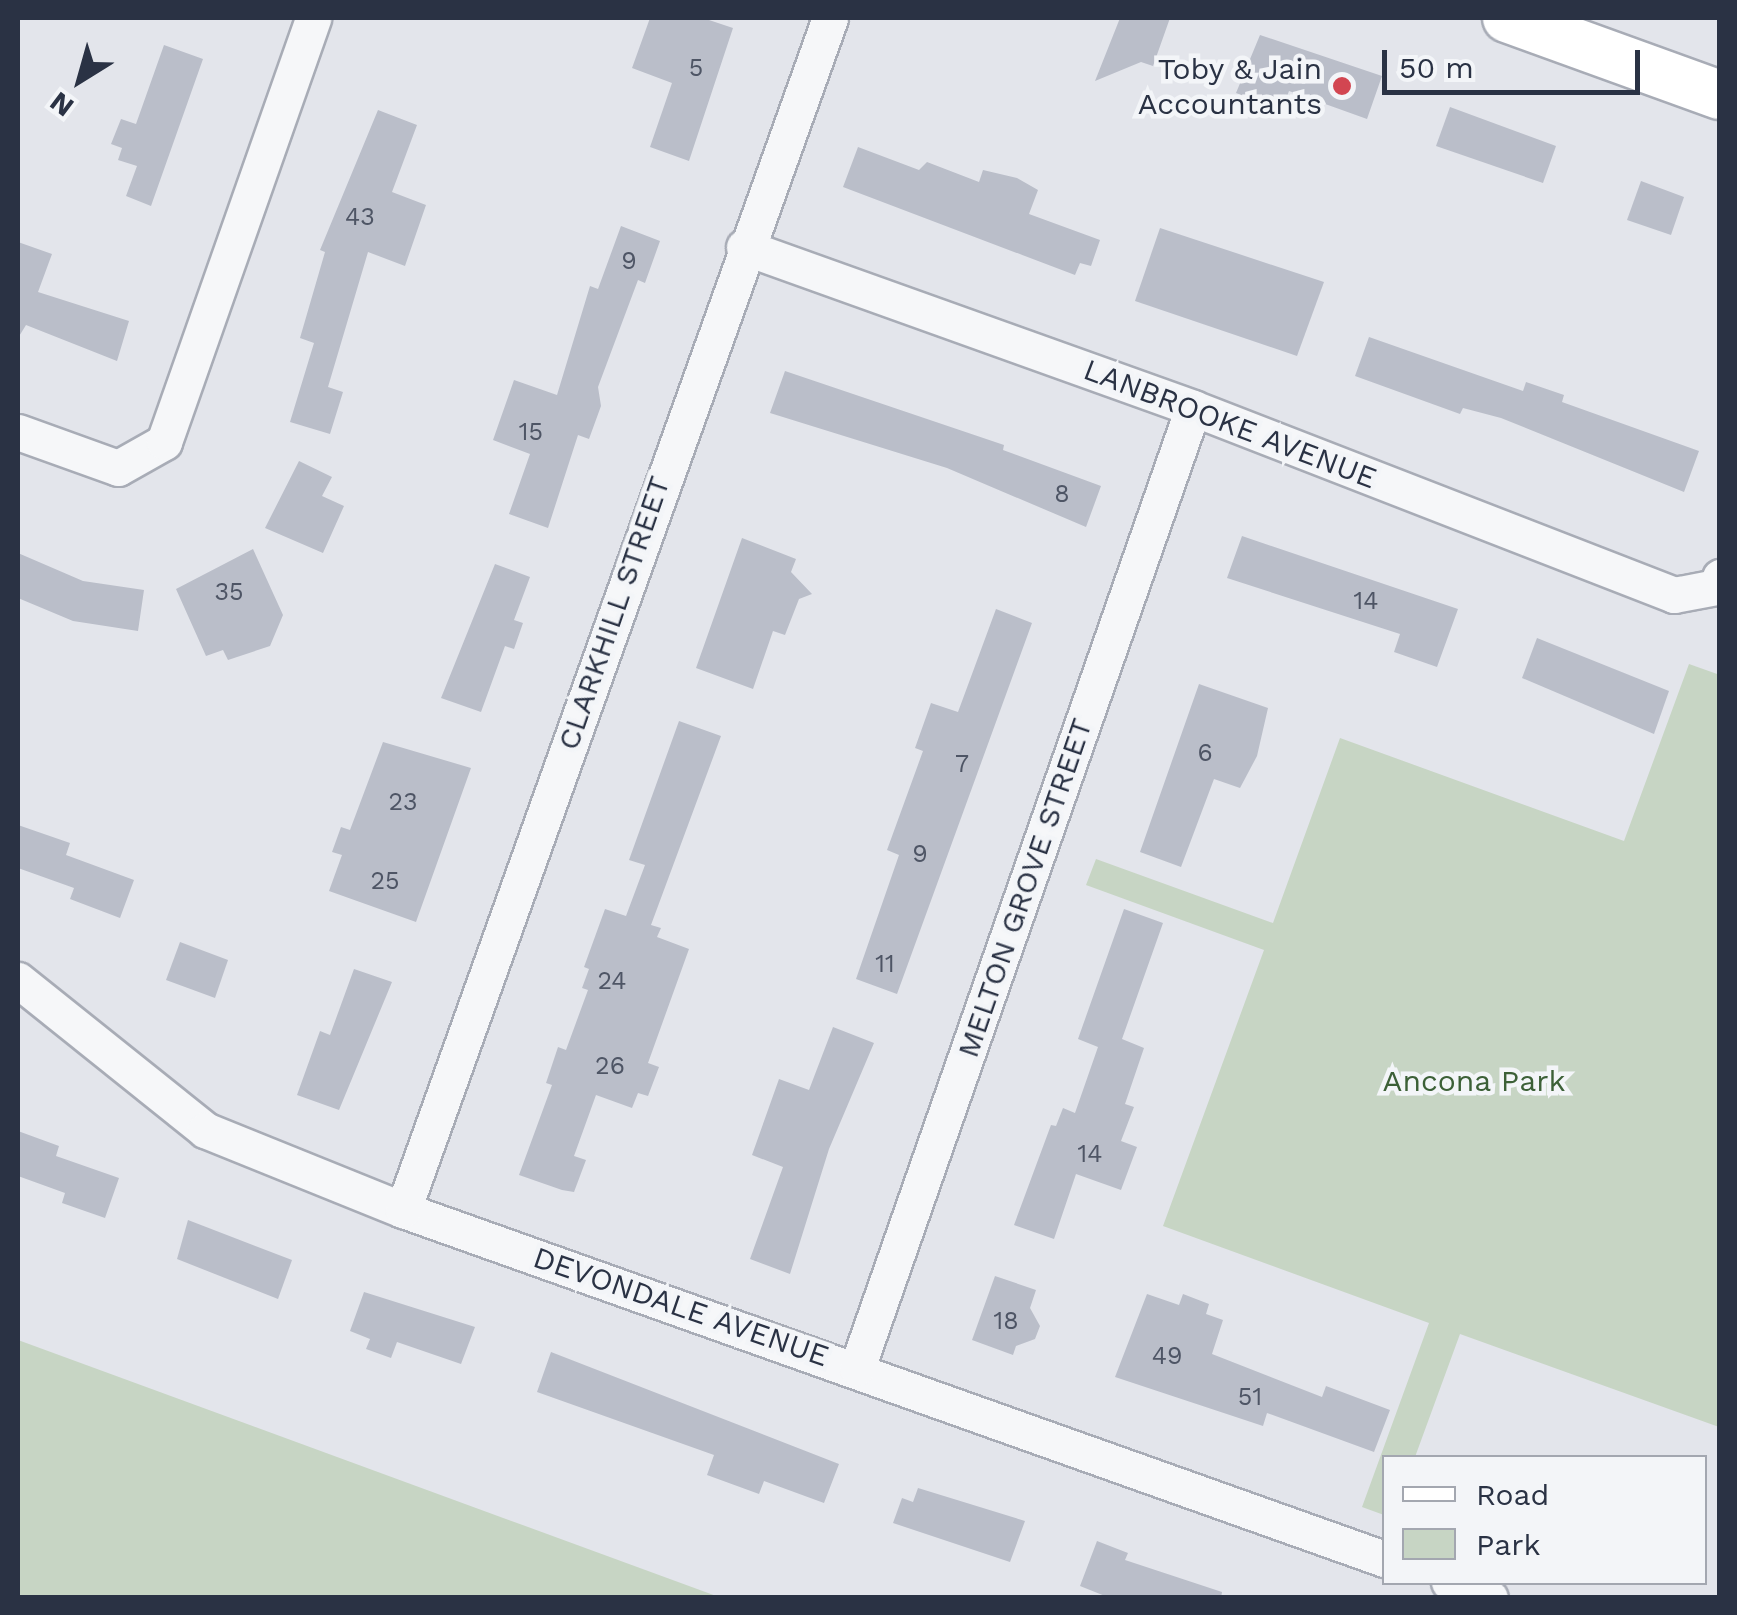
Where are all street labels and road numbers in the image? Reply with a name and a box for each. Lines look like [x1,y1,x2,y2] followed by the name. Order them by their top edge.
[1078,351,1382,497] street label: LANBROOKE AVENUE
[550,471,678,755] street label: CLARKHILL STREET
[950,714,1100,1062] street label: MELTON GROVE STREET
[528,1239,834,1375] street label: DEVONDALE AVENUE

